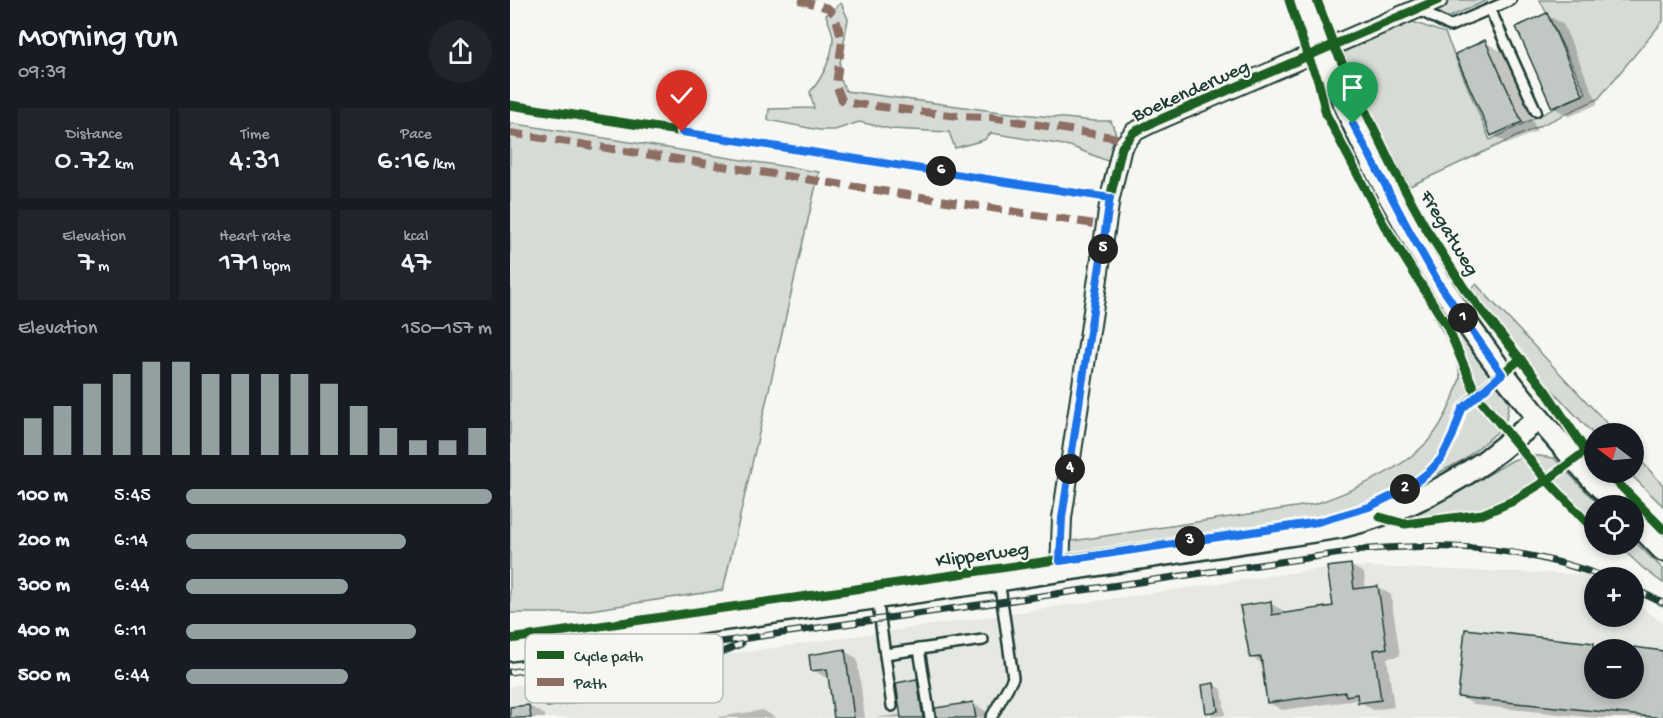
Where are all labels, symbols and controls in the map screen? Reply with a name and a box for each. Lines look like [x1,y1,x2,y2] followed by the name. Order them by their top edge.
[18,20,178,58] text: Morning run
[429,20,492,83] button: share
[1128,56,1254,129] street label: Boekenderweg
[18,62,66,85] text: 09:39
[1327,62,1378,124] pin
[656,70,707,132] pin
[1336,71,1369,104] icon: arrive
[665,79,698,112] icon: check
[66,126,122,145] text: Distance
[240,126,270,145] text: Time
[400,126,432,145] text: Pace
[54,145,111,180] text: 0.72
[229,145,281,180] text: 4:31
[377,145,429,180] text: 6:16
[111,156,134,175] text: km
[429,156,455,175] text: /km
[926,156,956,186] pin: 6
[937,161,945,180] text: 6
[1413,186,1482,281] street label: Fregatweg
[62,228,126,247] text: Elevation
[219,228,291,247] text: Heart rate
[404,228,428,247] text: kcal
[1088,234,1118,264] pin: 5
[1099,239,1107,258] text: 5
[79,247,94,282] text: 7
[219,247,259,282] text: 171
[401,247,431,282] text: 47
[94,258,109,277] text: m
[259,258,291,277] text: bpm
[1448,303,1478,333] pin: 1
[1460,308,1466,327] text: 1
[18,318,98,341] text: Elevation
[402,318,492,341] text: 150–157 m
[1584,423,1644,483] north arrow
[1584,423,1644,699] map controls
[1055,454,1085,484] pin: 4
[1066,459,1074,478] text: 4
[1390,474,1420,504] pin: 2
[1401,479,1409,498] text: 2
[18,485,68,508] text: 100 m
[114,485,151,508] text: 5:45
[1584,495,1644,555] button: locate
[1175,526,1205,556] pin: 3
[18,530,69,553] text: 200 m
[114,530,148,553] text: 6:14
[1186,531,1194,550] text: 3
[934,539,1031,574] street label: Klipperweg
[1584,567,1644,627] button: +
[18,575,70,598] text: 300 m
[114,575,149,598] text: 6:44
[18,620,69,643] text: 400 m
[114,620,147,643] text: 6:11
[525,634,723,703] legend
[1584,639,1644,699] button: −
[574,649,644,668] text: Cycle path
[18,665,70,688] text: 500 m
[114,665,149,688] text: 6:44
[573,676,607,695] text: Path

